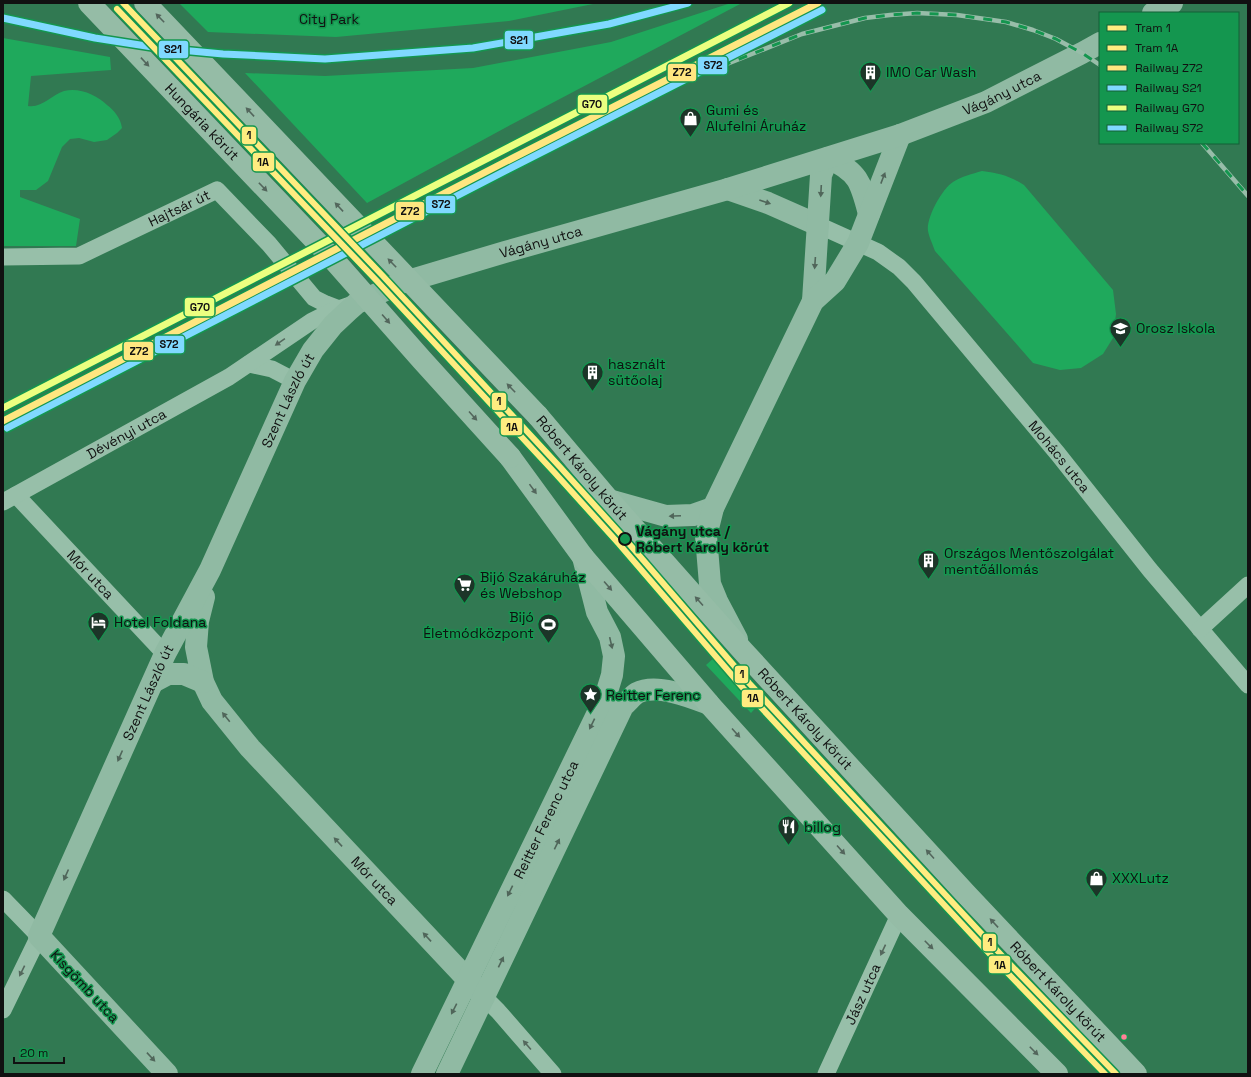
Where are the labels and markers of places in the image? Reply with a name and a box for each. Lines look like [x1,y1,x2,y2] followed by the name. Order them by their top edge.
[858,59,884,92] building icon: IMO Car Wash
[886,63,976,81] place label: IMO Car Wash
[706,101,806,135] place label: Gumi és Alufelni Áruház
[678,105,704,138] shop icon: Gumi és Alufelni Áruház
[1107,315,1133,348] school or university icon: Orosz Iskola
[1136,319,1215,337] place label: Orosz Iskola
[608,355,666,389] place label: használt sütőolaj
[580,359,606,392] building icon: használt sütőolaj
[636,522,769,556] place label: Vágány utca / Róbert Károly körút
[618,532,632,546] marker: Vágány utca / Róbert Károly körút
[944,544,1114,578] place label: Országos Mentőszolgálat mentőállomás
[916,548,942,581] building icon: Országos Mentőszolgálat mentőállomás
[480,568,585,602] place label: Bijó Szakáruház és Webshop
[452,572,478,605] supermarket icon: Bijó Szakáruház és Webshop
[423,608,534,642] place label: Bijó Életmódközpont
[85,609,111,642] hotel icon: Hotel Foldana
[536,612,562,645] sports icon: Bijó Életmódközpont
[114,613,206,631] place label: Hotel Foldana
[577,682,603,715] place icon: Reitter Ferenc
[606,686,701,704] place label: Reitter Ferenc
[775,814,801,847] restaurant icon: billog
[804,818,841,836] place label: billog
[1084,865,1110,898] shop icon: XXXLutz
[1112,869,1169,887] place label: XXXLutz
[1119,1032,1129,1042] unlabelled marker

